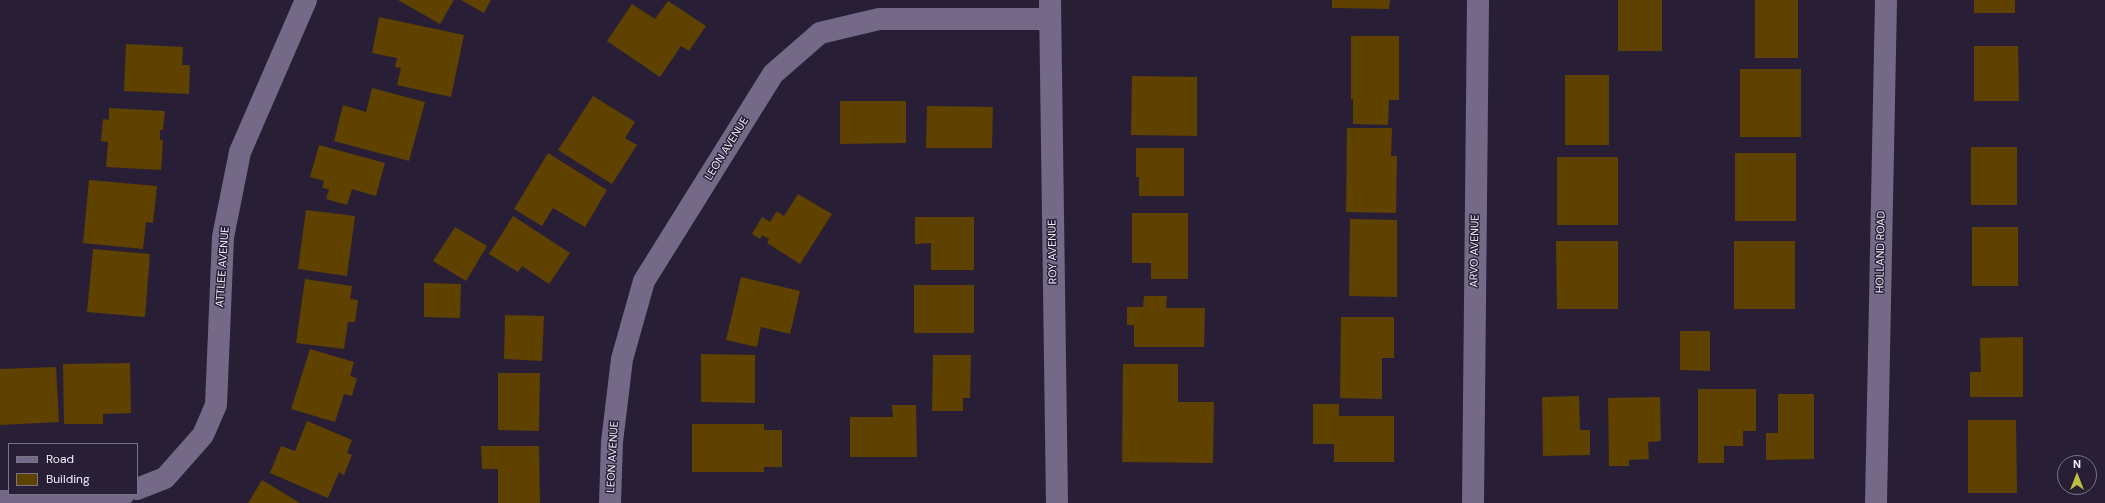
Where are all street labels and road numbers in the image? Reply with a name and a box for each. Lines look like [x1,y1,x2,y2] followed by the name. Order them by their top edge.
[702,115,752,183] street label: LEON AVENUE
[1874,211,1888,293] street label: HOLLAND ROAD
[1468,214,1482,288] street label: ARVO AVENUE
[1046,220,1060,284] street label: ROY AVENUE
[214,226,232,308] street label: ATTLEE AVENUE
[605,421,621,493] street label: LEON AVENUE

